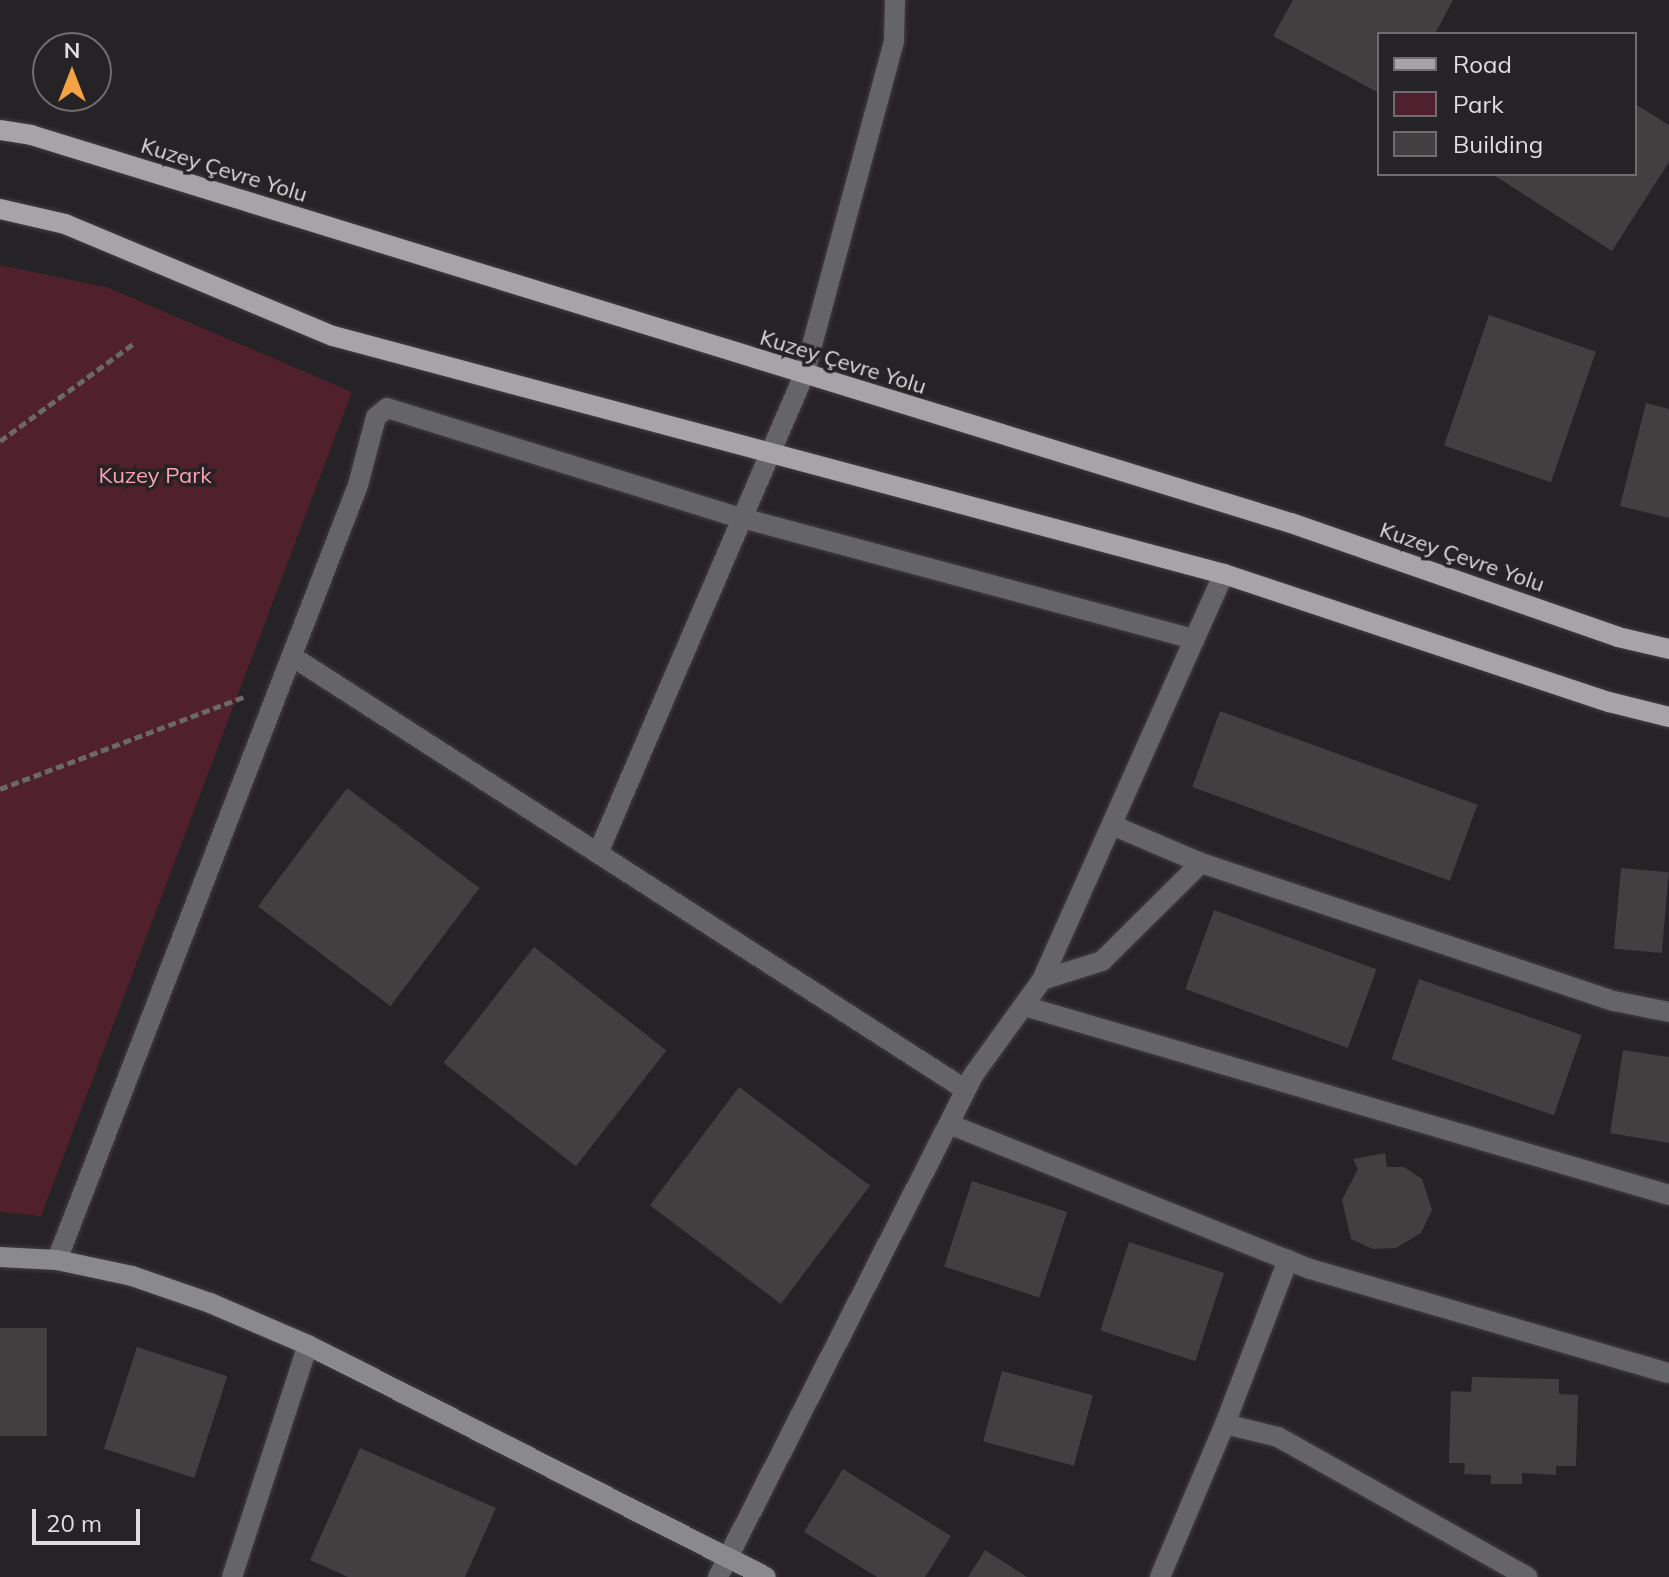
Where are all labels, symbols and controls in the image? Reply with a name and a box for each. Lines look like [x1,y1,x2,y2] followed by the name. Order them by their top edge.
[32,32,112,112] north arrow
[1377,32,1637,176] legend
[64,36,80,64] text: N
[1453,49,1512,79] text: Road
[1453,89,1504,119] text: Park
[1453,129,1543,159] text: Building
[138,132,310,208] street label: Kuzey Çevre Yolu
[757,324,929,400] street label: Kuzey Çevre Yolu
[98,463,212,489] park label: Kuzey Park
[1376,516,1548,598] street label: Kuzey Çevre Yolu
[36,1493,144,1543] scale bar
[46,1508,102,1538] text: 20 m

